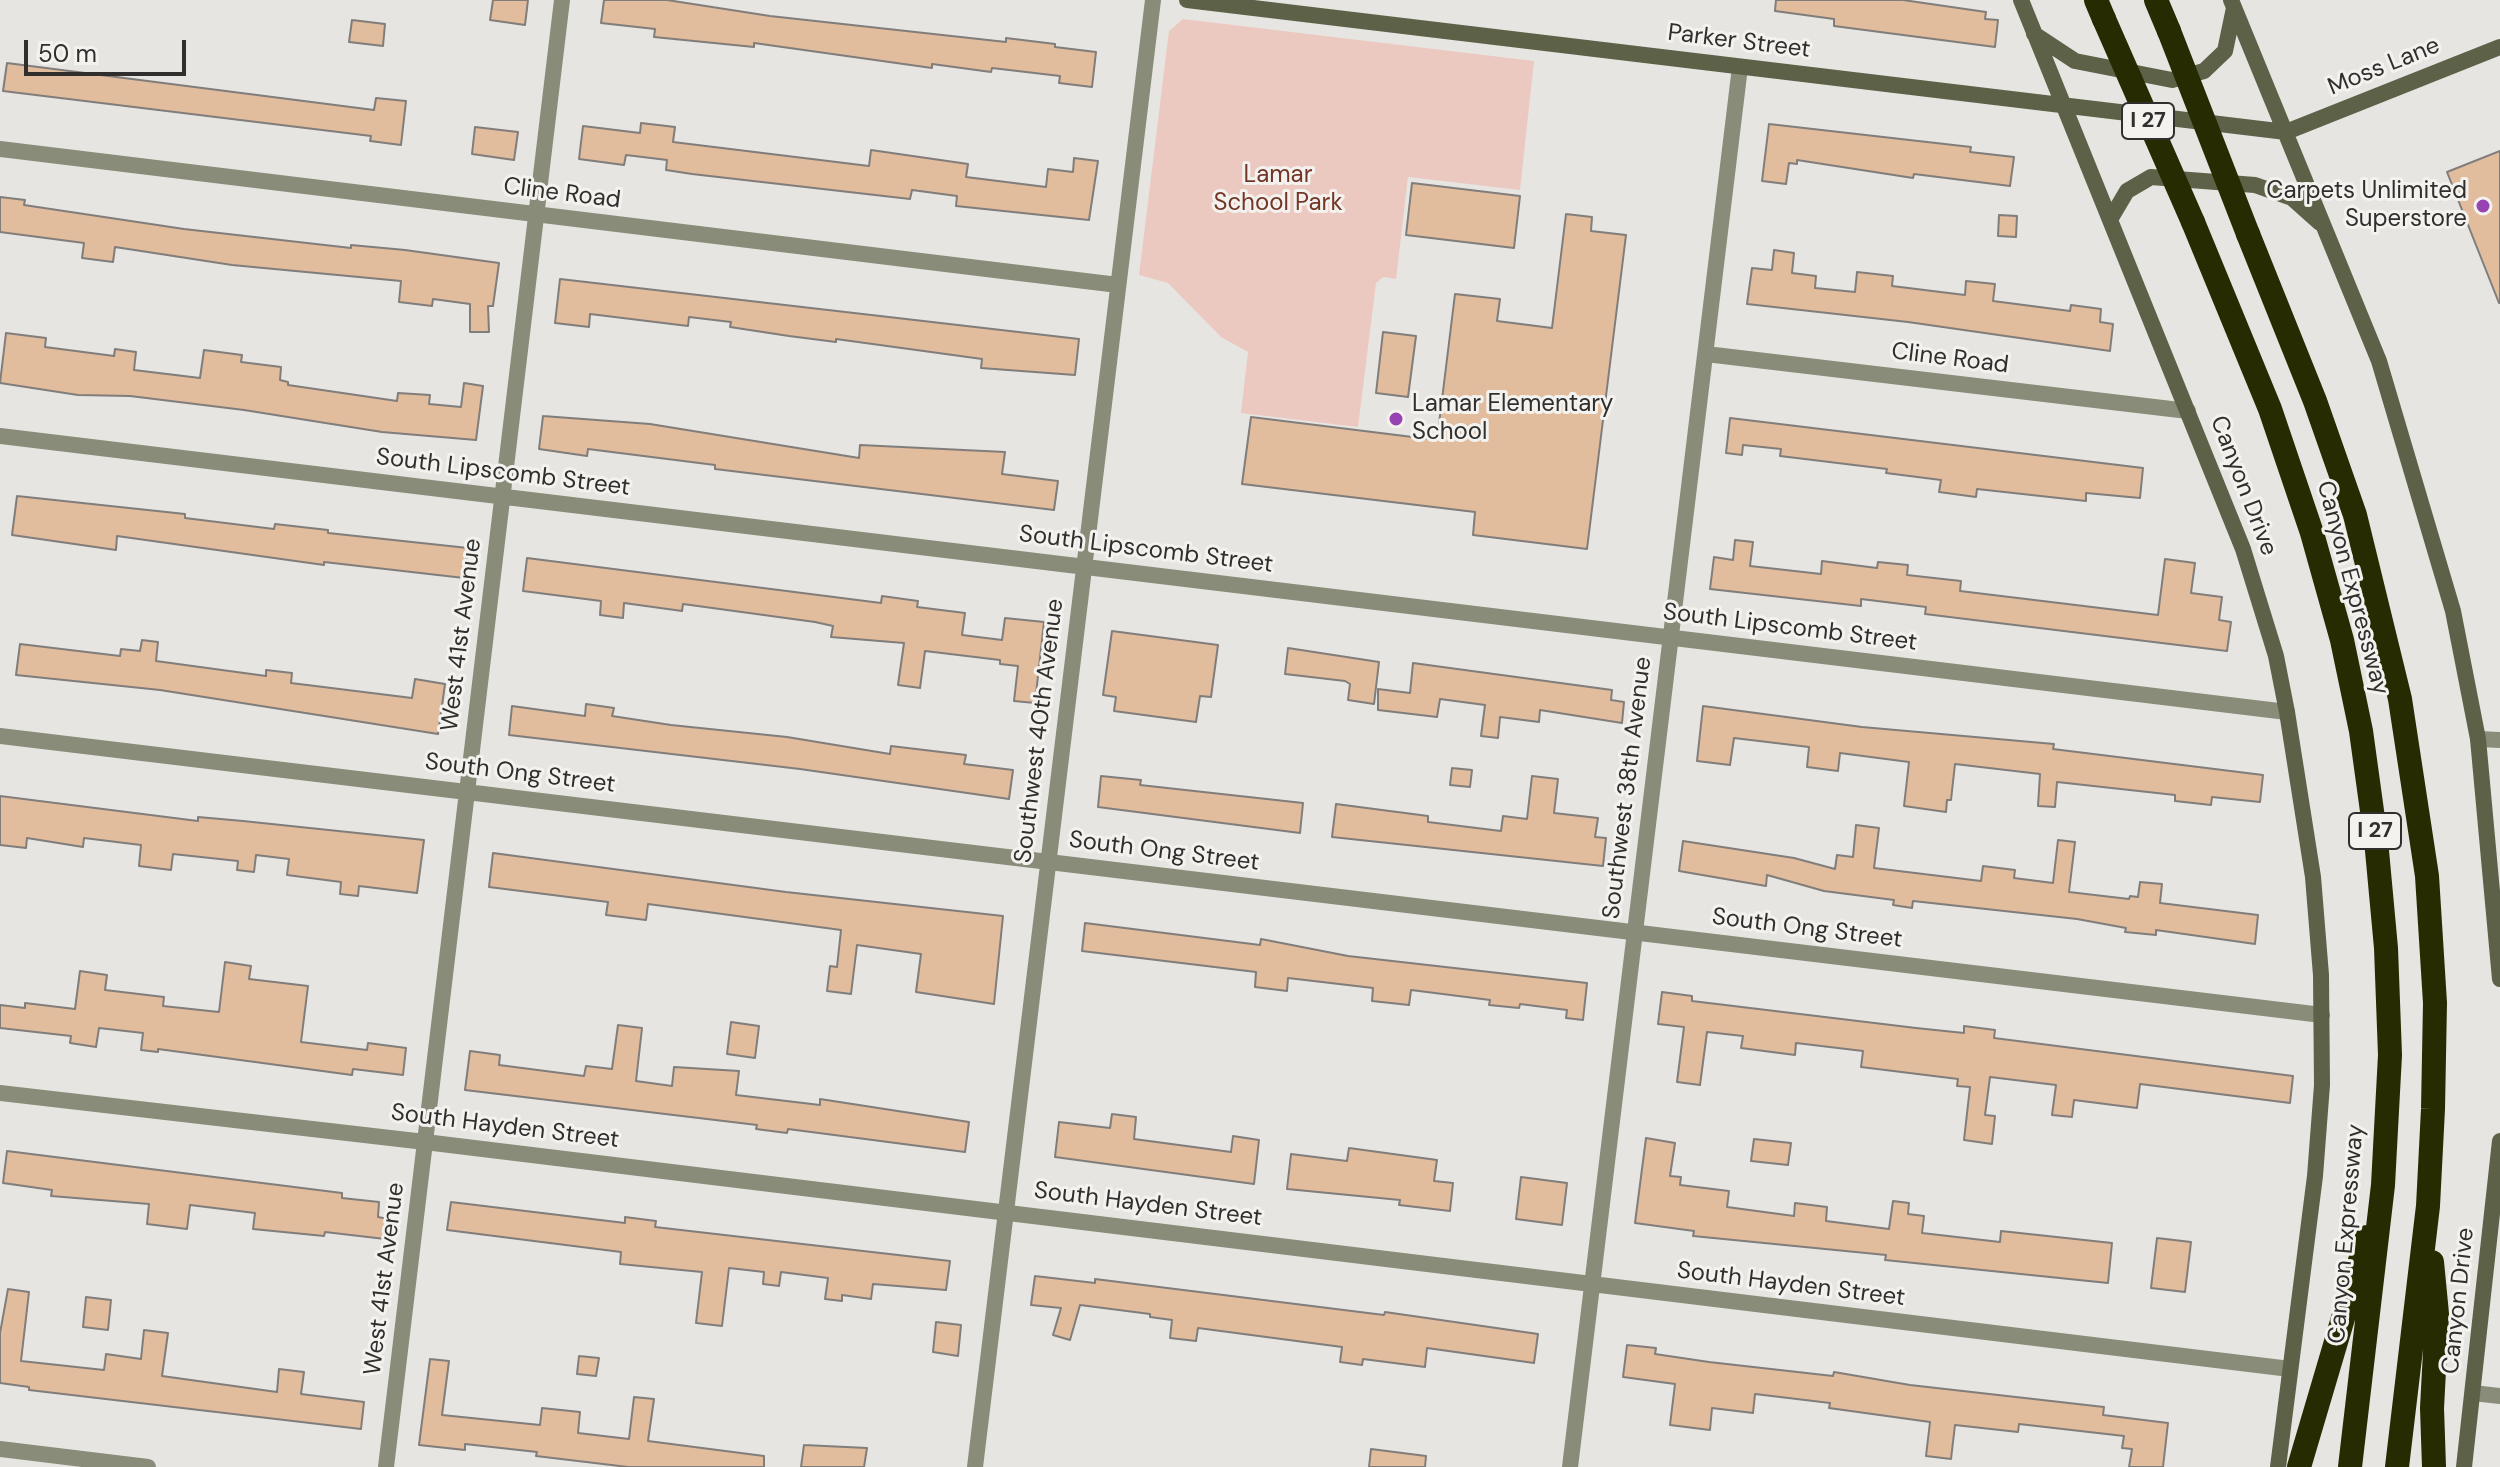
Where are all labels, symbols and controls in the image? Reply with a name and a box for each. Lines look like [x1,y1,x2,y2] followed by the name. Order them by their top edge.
[1666,19,1812,65] street label: Parker Street
[28,24,190,74] scale bar
[2324,32,2444,102] street label: Moss Lane
[38,38,97,69] text: 50 m
[2122,103,2174,139] road number: I 27
[1213,162,1343,218] park label: Lamar School Park
[502,173,622,215] street label: Cline Road
[2266,178,2467,234] place label: Carpets Unlimited Superstore
[2474,197,2492,215] marker: Carpets Unlimited Superstore
[1890,338,2010,380] street label: Cline Road
[1412,391,1613,447] place label: Lamar Elementary School
[1387,410,1405,428] marker: Lamar Elementary School
[2203,412,2283,560] street label: Canyon Drive
[374,443,632,503] street label: South Lipscomb Street
[2310,478,2394,698] street label: Canyon Expressway
[1017,520,1275,580] street label: South Lipscomb Street
[436,537,488,733] street label: West 41st Avenue
[1009,597,1071,865] street label: Southwest 40th Avenue
[1661,598,1919,658] street label: South Lipscomb Street
[1598,655,1658,921] street label: Southwest 38th Avenue
[423,748,617,800] street label: South Ong Street
[2349,813,2401,849] road number: I 27
[1067,826,1261,878] street label: South Ong Street
[1710,903,1904,955] street label: South Ong Street
[389,1099,621,1155] street label: South Hayden Street
[2323,1123,2371,1345] street label: Canyon Expressway
[1032,1177,1264,1233] street label: South Hayden Street
[359,1181,411,1377] street label: West 41st Avenue
[2437,1226,2481,1376] street label: Canyon Drive
[1675,1257,1907,1313] street label: South Hayden Street

